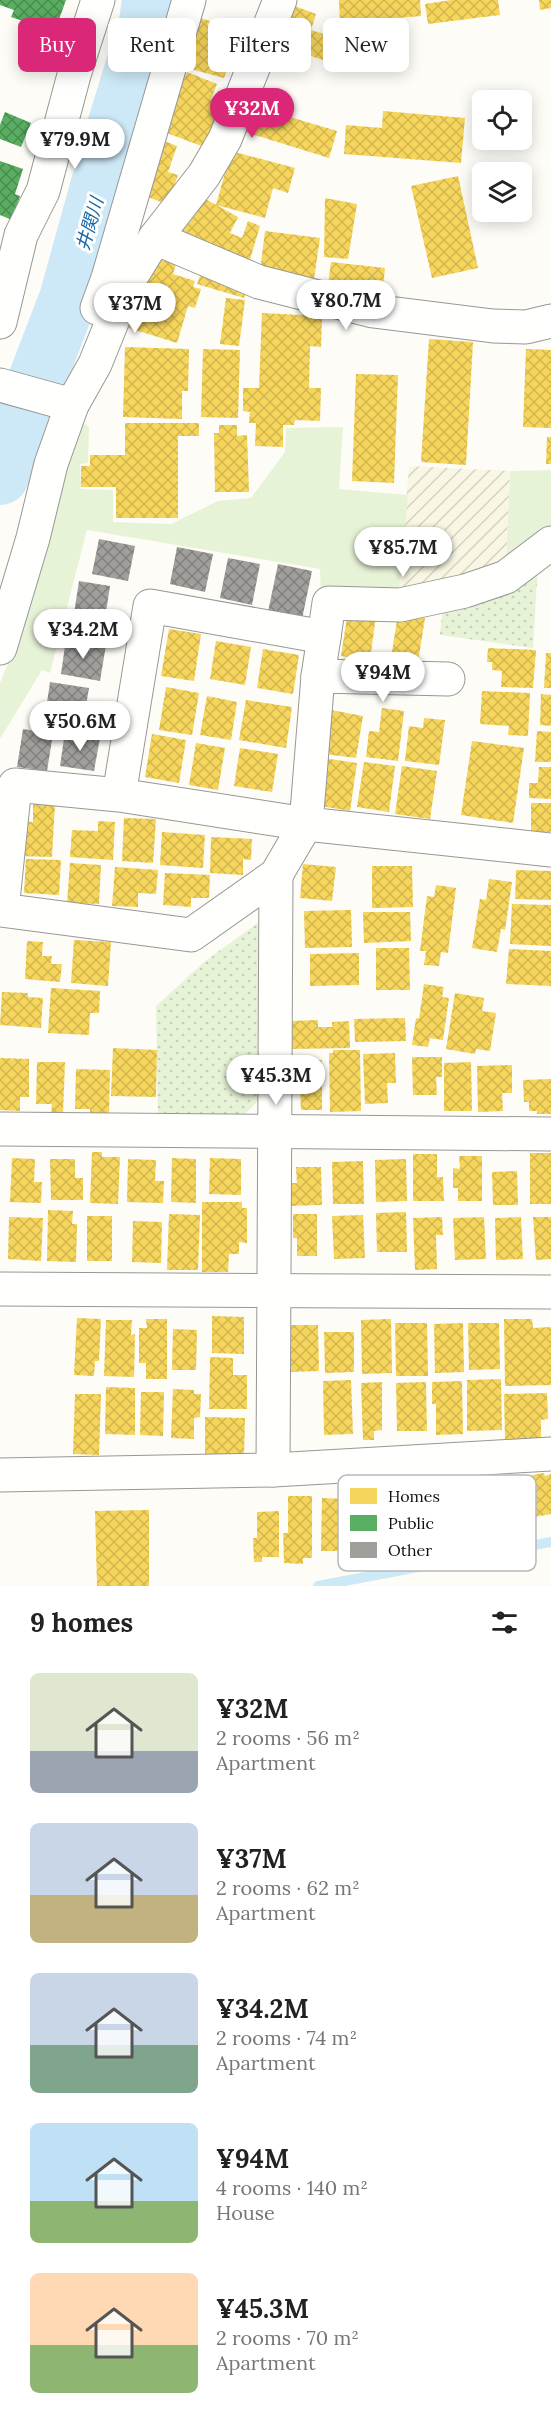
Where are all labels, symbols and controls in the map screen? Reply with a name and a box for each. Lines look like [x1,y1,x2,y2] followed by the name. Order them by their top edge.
[18,18,96,72] chip: Buy
[108,18,196,72] chip: Rent
[208,18,311,72] chip: Filters
[323,18,409,72] chip: New
[216,88,288,139] pin: ¥32M
[472,90,532,222] map controls
[472,90,532,150] button: locate
[224,95,280,120] text: ¥32M
[26,119,124,170] pin: ¥79.9M
[40,126,110,151] text: ¥79.9M
[472,162,532,222] button: layers
[71,193,109,253] water label: 井関川
[297,280,395,331] pin: ¥80.7M
[99,283,171,334] pin: ¥37M
[310,287,382,312] text: ¥80.7M
[108,290,162,315] text: ¥37M
[354,527,452,578] pin: ¥85.7M
[368,534,438,559] text: ¥85.7M
[34,609,132,660] pin: ¥34.2M
[47,616,119,641] text: ¥34.2M
[347,652,419,703] pin: ¥94M
[355,659,411,684] text: ¥94M
[31,701,129,752] pin: ¥50.6M
[43,708,117,733] text: ¥50.6M
[227,1055,325,1106] pin: ¥45.3M
[240,1062,312,1087] text: ¥45.3M
[338,1475,536,1571] legend
[388,1486,440,1506] text: Homes
[388,1513,434,1533] text: Public
[388,1540,432,1560] text: Other
[30,1606,133,1639] text: 9 homes
[488,1606,521,1639] icon: filters
[216,1692,288,1725] text: ¥32M
[78,1697,150,1769] icon: home
[216,1725,360,1750] text: 2 rooms · 56 m²
[216,1750,316,1775] text: Apartment
[216,1842,287,1875] text: ¥37M
[78,1847,150,1919] icon: home
[216,1875,360,1900] text: 2 rooms · 62 m²
[216,1900,316,1925] text: Apartment
[216,1992,309,2025] text: ¥34.2M
[78,1997,150,2069] icon: home
[216,2025,357,2050] text: 2 rooms · 74 m²
[216,2050,316,2075] text: Apartment
[216,2142,289,2175] text: ¥94M
[78,2147,150,2219] icon: home
[216,2175,368,2200] text: 4 rooms · 140 m²
[216,2200,275,2225] text: House
[216,2292,309,2325] text: ¥45.3M
[78,2297,150,2369] icon: home
[216,2325,359,2350] text: 2 rooms · 70 m²
[216,2350,316,2375] text: Apartment

